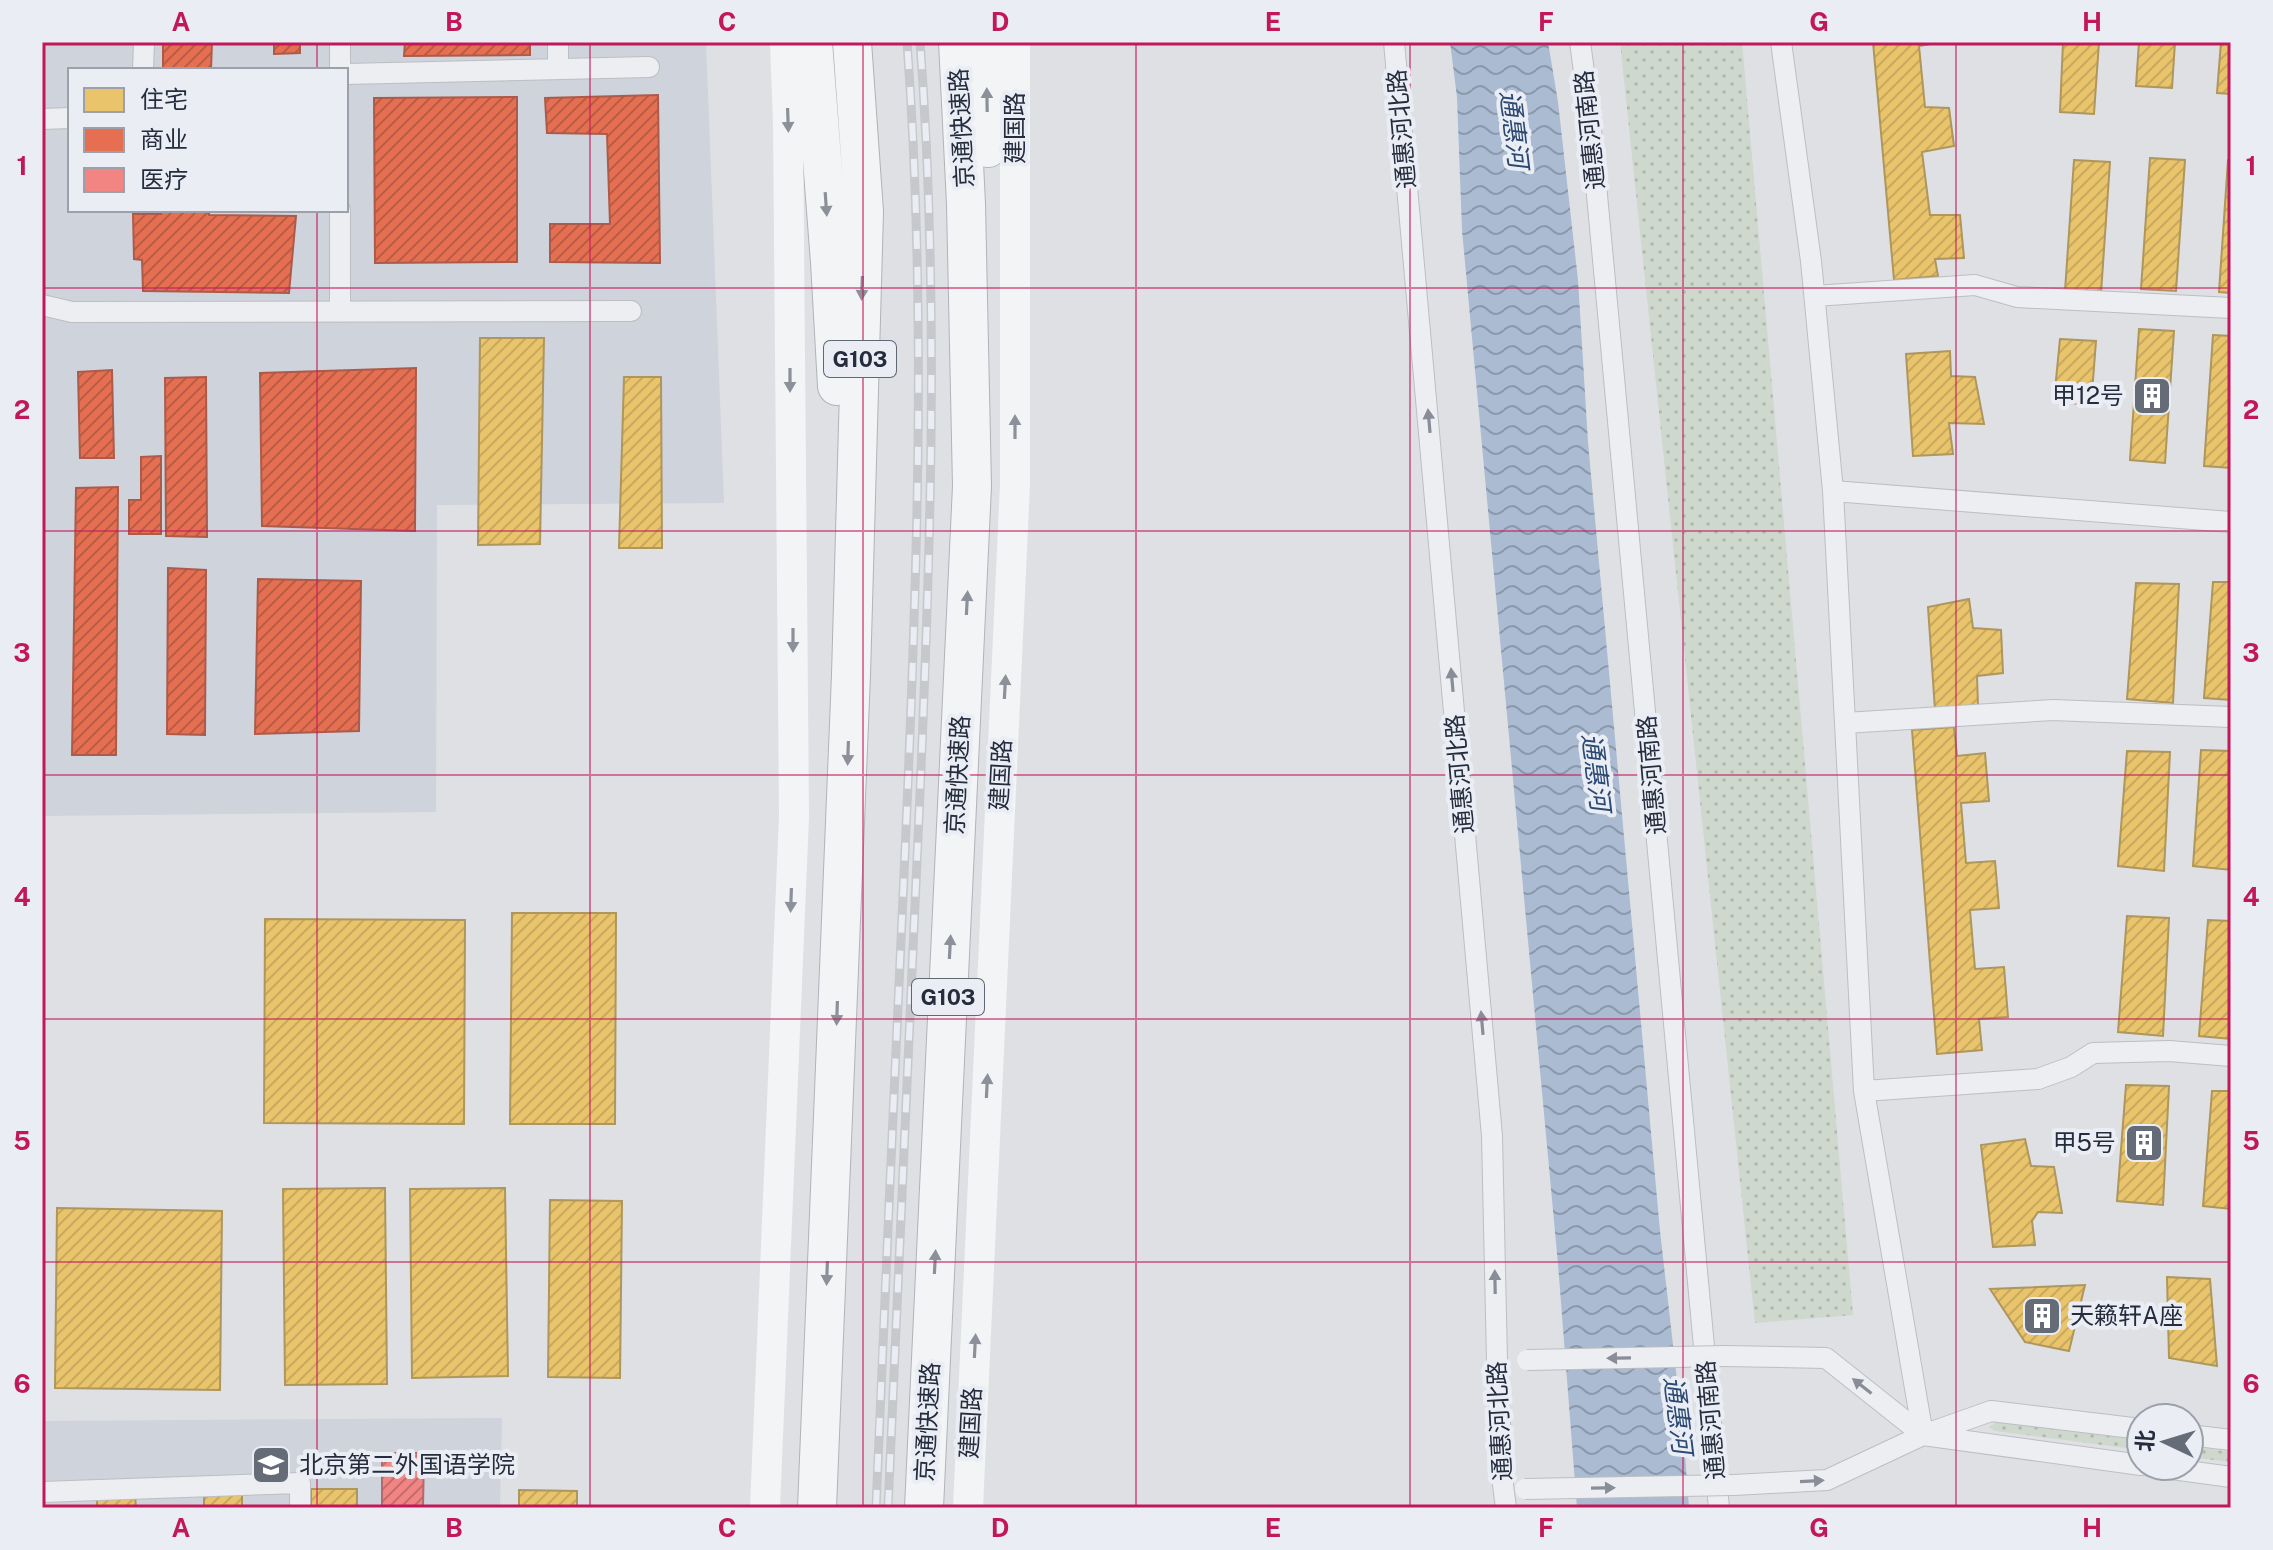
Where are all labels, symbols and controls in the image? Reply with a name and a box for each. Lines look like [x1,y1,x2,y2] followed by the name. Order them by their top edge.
[172,6,191,37] text: A
[445,6,463,37] text: B
[718,6,736,37] text: C
[991,6,1009,37] text: D
[1265,6,1281,37] text: E
[1538,6,1554,37] text: F
[1809,6,1829,37] text: G
[2082,6,2102,37] text: H
[944,67,978,189] street label: 京通快速路
[68,68,348,212] legend
[1382,68,1420,190] street label: 通惠河北路
[1569,69,1609,191] street label: 通惠河南路
[140,85,188,113] text: 住宅
[981,87,993,112] one-way arrow
[1494,88,1535,174] water label: 通惠河
[1000,92,1028,164] street label: 建国路
[781,108,794,133] one-way arrow
[140,125,188,153] text: 商业
[16,150,28,181] text: 1
[2245,150,2257,181] text: 1
[140,165,188,193] text: 医疗
[820,191,833,216] one-way arrow
[855,276,868,301] one-way arrow
[824,341,896,377] road number: G103
[784,368,797,393] one-way arrow
[2131,375,2173,417] building icon: 甲12号
[2052,381,2124,409] place label: 甲12号
[14,394,30,425] text: 2
[2243,394,2259,425] text: 2
[1422,408,1435,433] one-way arrow
[1009,414,1021,439] one-way arrow
[960,590,973,615] one-way arrow
[787,628,799,653] one-way arrow
[13,637,31,668] text: 3
[2242,637,2260,668] text: 3
[1445,667,1458,692] one-way arrow
[999,674,1012,699] one-way arrow
[1440,713,1478,835] street label: 通惠河北路
[940,714,974,836] street label: 京通快速路
[1632,714,1670,836] street label: 通惠河南路
[1576,731,1617,817] water label: 通惠河
[984,738,1016,812] street label: 建国路
[841,741,854,766] one-way arrow
[13,881,31,912] text: 4
[2242,881,2260,912] text: 4
[784,888,797,913] one-way arrow
[944,934,957,959] one-way arrow
[912,979,984,1015] road number: G103
[831,1001,844,1026] one-way arrow
[1475,1010,1488,1035] one-way arrow
[981,1073,994,1098] one-way arrow
[2123,1122,2165,1164] building icon: 甲5号
[13,1125,31,1156] text: 5
[2242,1125,2260,1156] text: 5
[2053,1128,2116,1156] place label: 甲5号
[929,1249,942,1274] one-way arrow
[820,1261,833,1286] one-way arrow
[1489,1269,1501,1294] one-way arrow
[2021,1295,2063,1337] building icon: 天籁轩A座
[2070,1301,2183,1329] place label: 天籁轩A座
[969,1333,982,1358] one-way arrow
[1606,1352,1631,1364] one-way arrow
[1691,1359,1729,1481] street label: 通惠河南路
[1482,1360,1516,1482] street label: 通惠河北路
[910,1361,944,1483] street label: 京通快速路
[13,1368,31,1399] text: 6
[2242,1368,2260,1399] text: 6
[1658,1374,1699,1460] water label: 通惠河
[1852,1379,1872,1395] one-way arrow
[954,1386,986,1460] street label: 建国路
[2125,1402,2205,1482] north arrow
[2131,1429,2159,1452] text: 北
[250,1444,292,1486] school or university icon: 北京第二外国语学院
[299,1450,515,1478] place label: 北京第二外国语学院
[1800,1474,1825,1487] one-way arrow
[1591,1481,1616,1494] one-way arrow
[172,1512,191,1543] text: A
[445,1512,463,1543] text: B
[718,1512,736,1543] text: C
[991,1512,1009,1543] text: D
[1265,1512,1281,1543] text: E
[1538,1512,1554,1543] text: F
[1809,1512,1829,1543] text: G
[2082,1512,2102,1543] text: H

